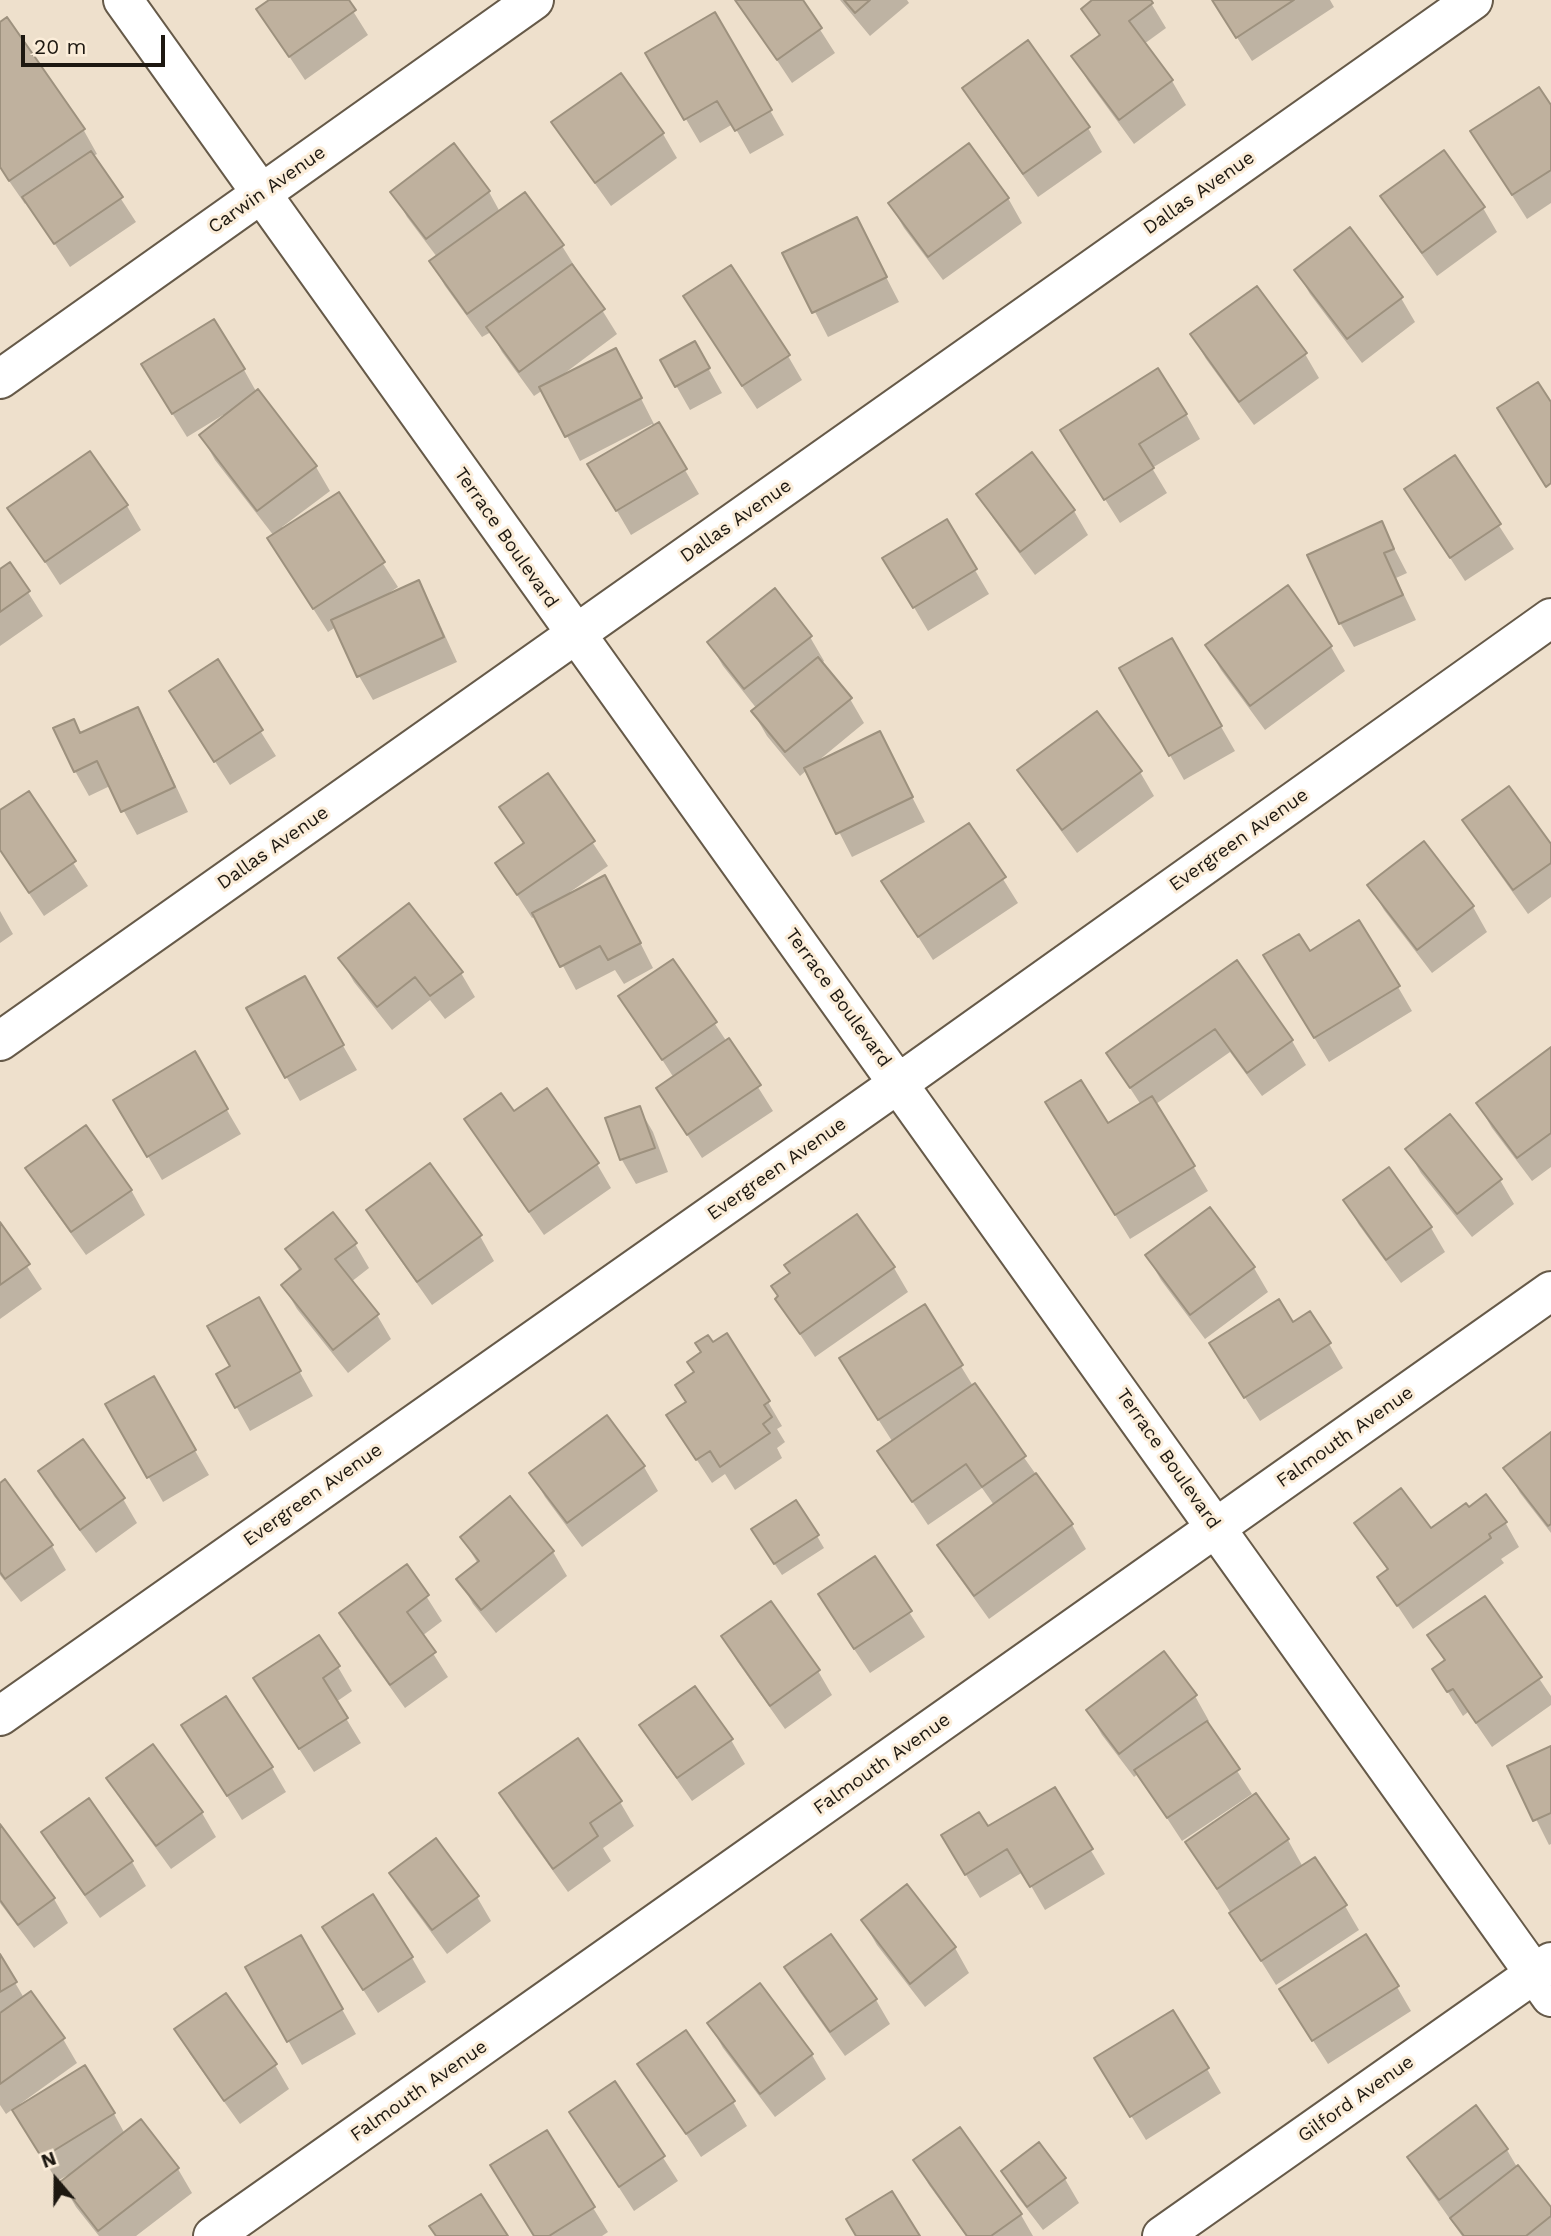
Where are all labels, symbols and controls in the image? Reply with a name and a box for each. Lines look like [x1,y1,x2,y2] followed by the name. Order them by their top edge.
[24,21,168,65] scale bar
[34,34,86,59] text: 20 m
[204,141,330,239] street label: Carwin Avenue
[1139,146,1259,240] street label: Dallas Avenue
[449,463,563,613] street label: Terrace Boulevard
[676,474,796,568] street label: Dallas Avenue
[1165,783,1313,897] street label: Evergreen Avenue
[213,801,333,895] street label: Dallas Avenue
[780,924,896,1072] street label: Terrace Boulevard
[703,1112,851,1226] street label: Evergreen Avenue
[1272,1381,1418,1493] street label: Falmouth Avenue
[1111,1384,1225,1534] street label: Terrace Boulevard
[239,1438,387,1552] street label: Evergreen Avenue
[809,1708,955,1820] street label: Falmouth Avenue
[346,2035,492,2147] street label: Falmouth Avenue
[1294,2051,1418,2147] street label: Gilford Avenue
[21,2145,91,2215] north arrow
[38,2147,59,2173] text: N

